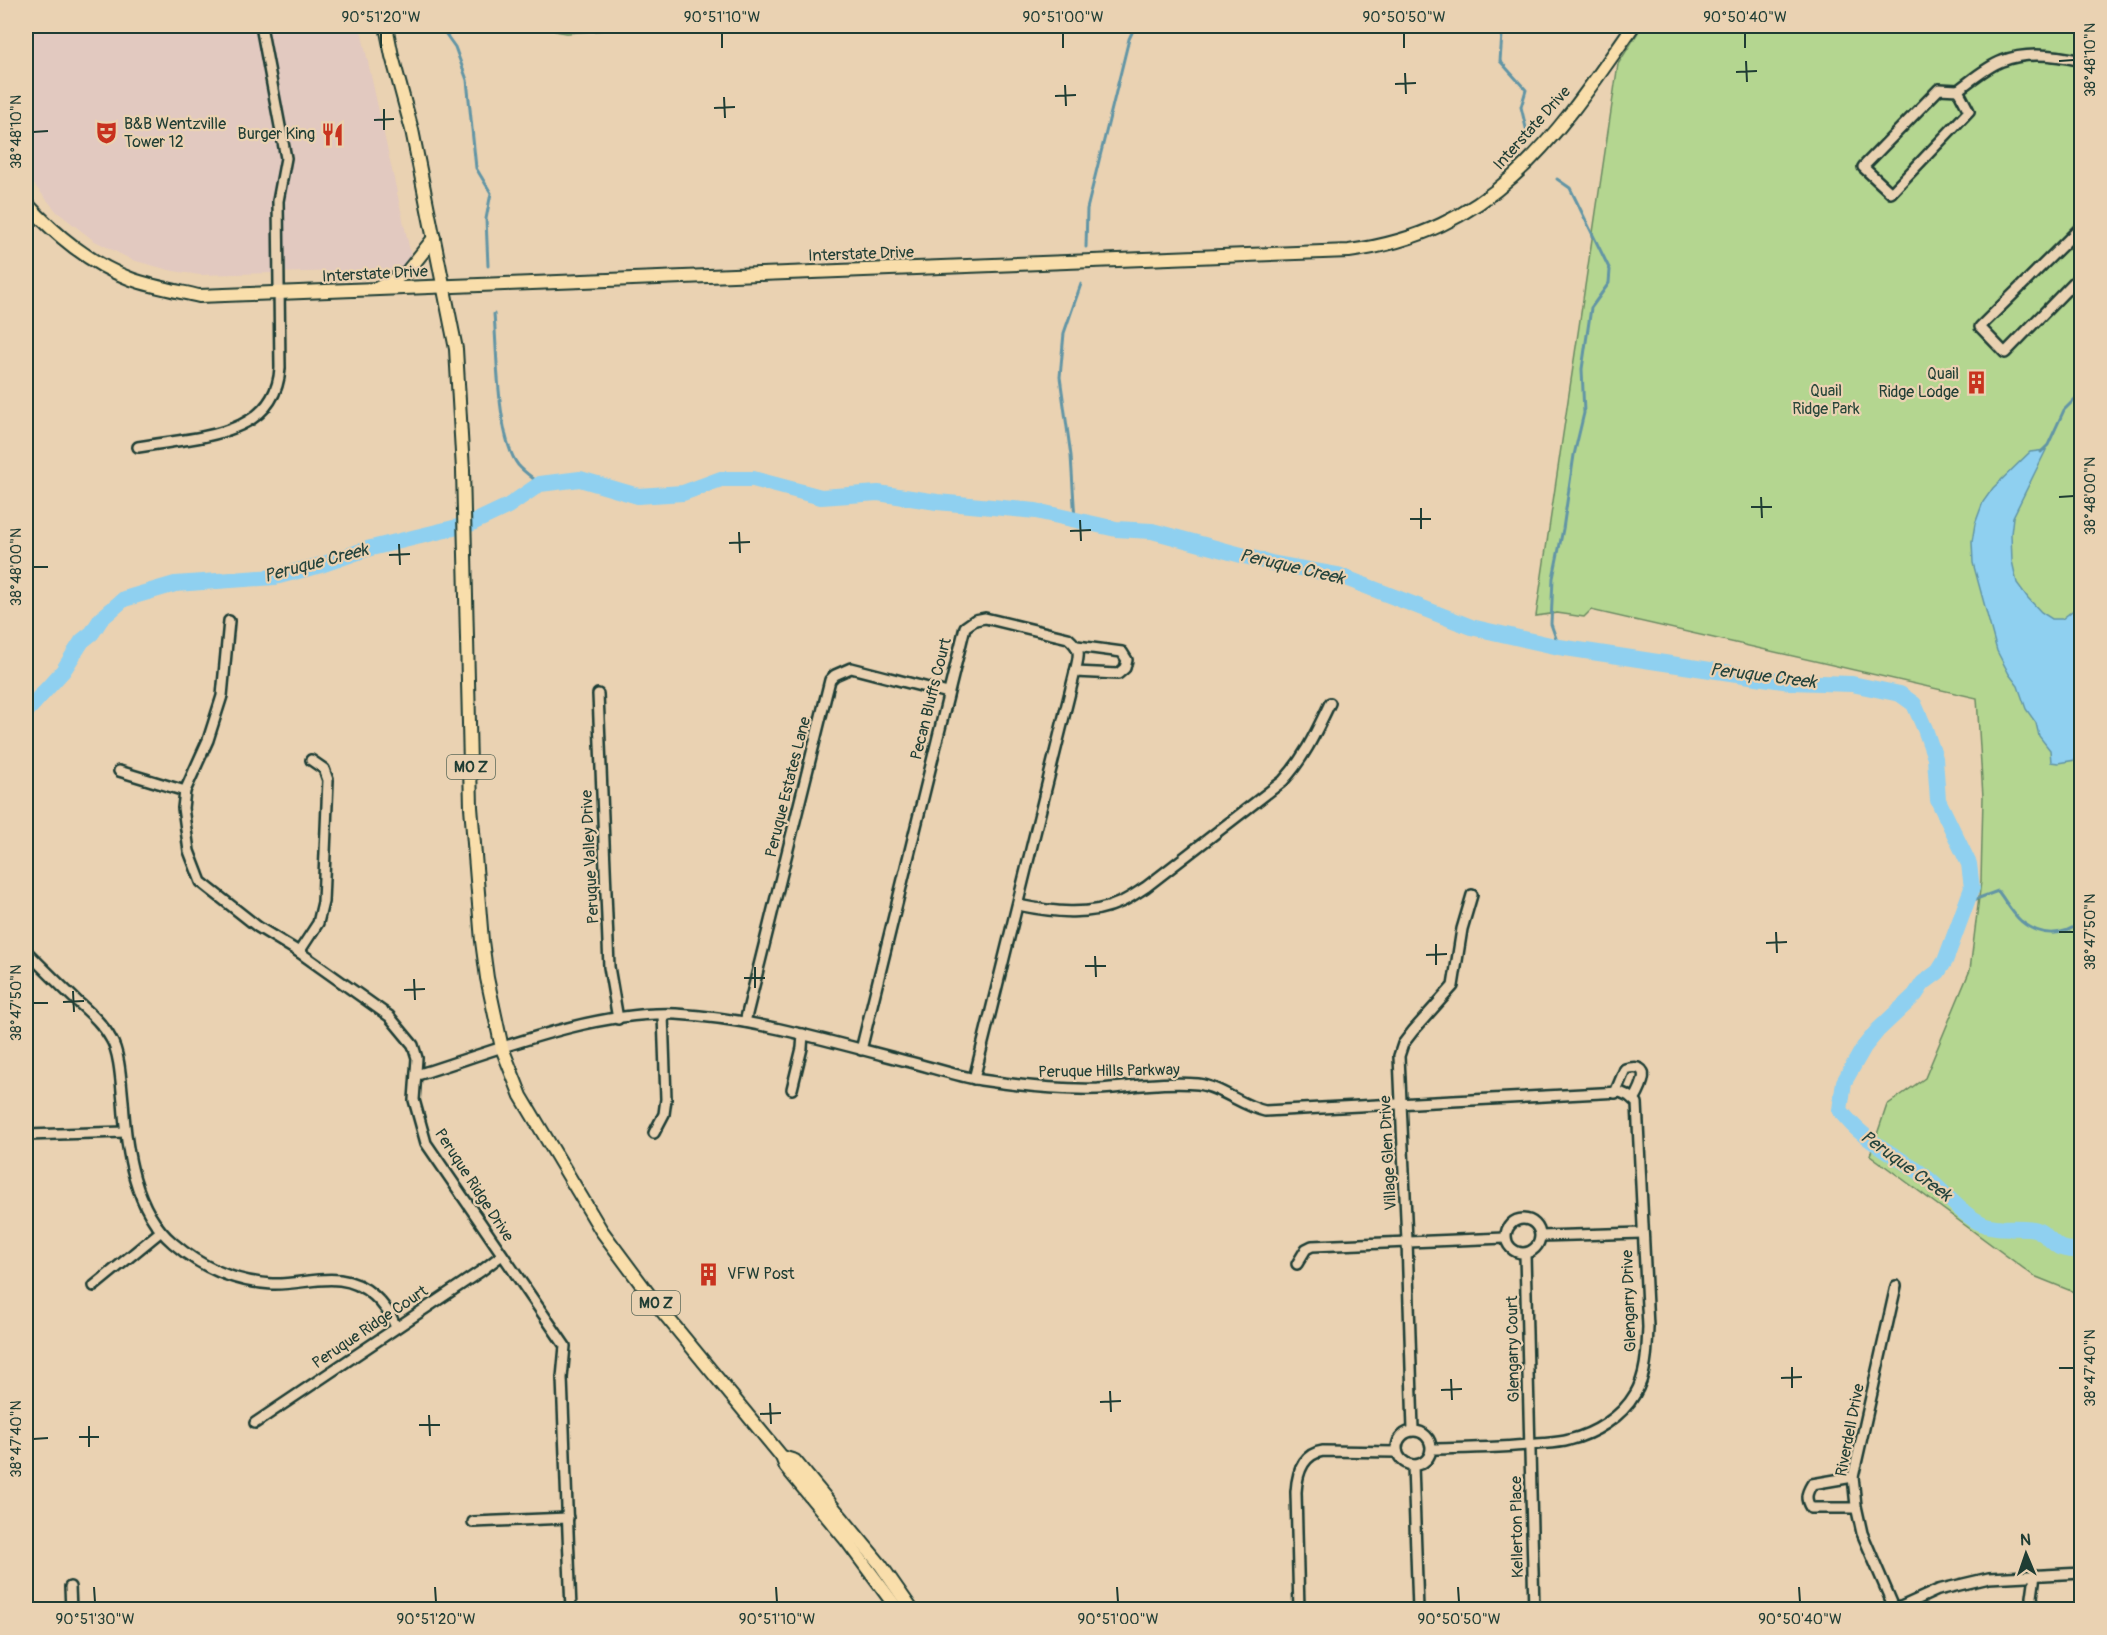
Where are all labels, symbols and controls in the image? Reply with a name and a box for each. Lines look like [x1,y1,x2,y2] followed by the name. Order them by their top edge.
[341,8,421,27] text: 90°51'20"W
[684,8,760,27] text: 90°51'10"W
[1023,8,1104,27] text: 90°51'00"W
[1362,8,1446,27] text: 90°50'50"W
[1703,8,1787,27] text: 90°50'40"W
[2081,23,2100,97] text: 38°48'10"N
[1489,82,1575,174] street label: Interstate Drive
[7,95,26,169] text: 38°48'10"N
[124,114,226,152] place label: B&B Wentzville Tower 12
[93,120,119,146] theatre icon: B&B Wentzville Tower 12
[320,121,346,147] restaurant icon: Burger King
[238,124,315,144] place label: Burger King
[808,242,914,266] street label: Interstate Drive
[322,261,429,287] street label: Interstate Drive
[1878,364,1959,402] place label: Quail Ridge Lodge
[1964,370,1990,396] building icon: Quail Ridge Lodge
[1792,381,1860,419] park label: Quail Ridge Park
[2081,457,2100,535] text: 38°48'00"N
[7,528,26,606] text: 38°48'00"N
[261,538,372,588] water label: Peruque Creek
[1237,544,1348,591] water label: Peruque Creek
[906,635,956,762] street label: Pecan Bluffs Court
[1709,658,1819,694] water label: Peruque Creek
[761,715,815,859] street label: Peruque Estates Lane
[447,755,495,779] road number: MO Z
[576,789,604,925] street label: Peruque Valley Drive
[2081,894,2100,970] text: 38°47'50"N
[7,965,26,1041] text: 38°47'50"N
[1038,1060,1180,1082] street label: Peruque Hills Parkway
[1375,1095,1401,1211] street label: Village Glen Drive
[430,1125,518,1245] street label: Peruque Ridge Drive
[1856,1125,1957,1208] water label: Peruque Creek
[1617,1249,1641,1352] street label: Glengarry Drive
[696,1261,722,1287] building icon: VFW Post
[727,1264,795,1284] place label: VFW Post
[308,1281,432,1373] street label: Peruque Ridge Court
[632,1291,680,1315] road number: MO Z
[1502,1295,1524,1403] street label: Glengarry Court
[2081,1329,2100,1407] text: 38°47'40"N
[1831,1382,1869,1478] street label: Riverdell Drive
[7,1400,26,1478] text: 38°47'40"N
[1506,1476,1528,1578] street label: Kellerton Place
[1996,1524,2056,1584] north arrow
[2020,1530,2031,1550] text: N
[55,1610,135,1629] text: 90°51'30"W
[396,1610,476,1629] text: 90°51'20"W
[739,1610,815,1629] text: 90°51'10"W
[1078,1610,1159,1629] text: 90°51'00"W
[1417,1610,1501,1629] text: 90°50'50"W
[1758,1610,1842,1629] text: 90°50'40"W

